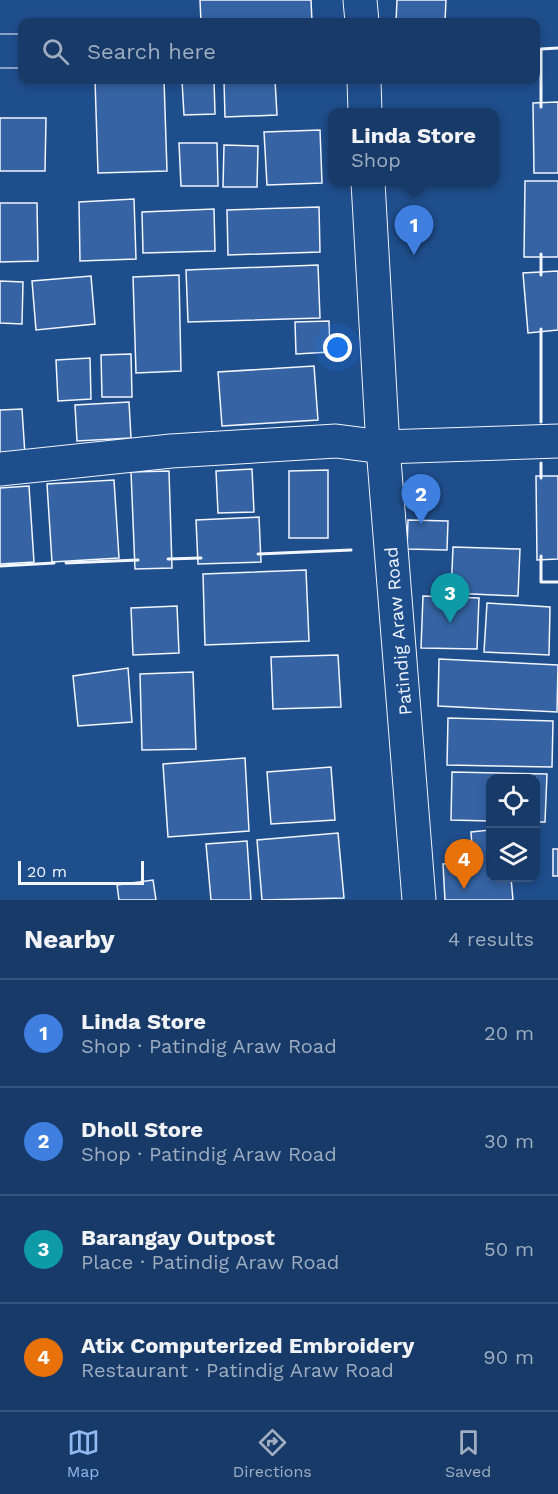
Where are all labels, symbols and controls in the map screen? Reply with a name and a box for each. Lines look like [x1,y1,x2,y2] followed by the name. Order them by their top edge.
[18,18,540,84] search box
[39,35,72,68] icon: search
[87,39,216,64] text: Search here
[328,108,499,186] popup
[351,123,476,148] text: Linda Store
[351,148,401,172] text: Shop
[394,206,434,255] pin: 1
[323,333,352,362] your location
[402,474,440,524] pin: 2
[380,546,416,716] street label: Patindig Araw Road
[430,574,470,623] pin: 3
[486,774,540,882] map controls
[486,774,540,828] button: locate
[486,828,540,882] button: layers
[444,840,484,889] pin: 4
[18,858,144,886] scale bar
[27,862,67,881] text: 20 m
[24,924,115,954] text: Nearby
[448,927,534,951] text: 4 results
[81,1009,206,1034] text: Linda Store
[39,1021,48,1045] text: 1
[484,1021,534,1045] text: 20 m
[81,1034,337,1058] text: Shop · Patindig Araw Road
[81,1117,203,1142] text: Dholl Store
[38,1129,49,1153] text: 2
[484,1129,534,1153] text: 30 m
[81,1142,337,1166] text: Shop · Patindig Araw Road
[81,1225,275,1250] text: Barangay Outpost
[38,1237,49,1261] text: 3
[484,1237,534,1261] text: 50 m
[81,1250,339,1274] text: Place · Patindig Araw Road
[81,1333,414,1358] text: Atix Computerized Embroidery
[37,1345,50,1369] text: 4
[483,1345,534,1369] text: 90 m
[81,1358,394,1382] text: Restaurant · Patindig Araw Road
[67,1426,100,1481] tab: Map
[233,1426,312,1481] tab: Directions
[445,1426,491,1481] tab: Saved

